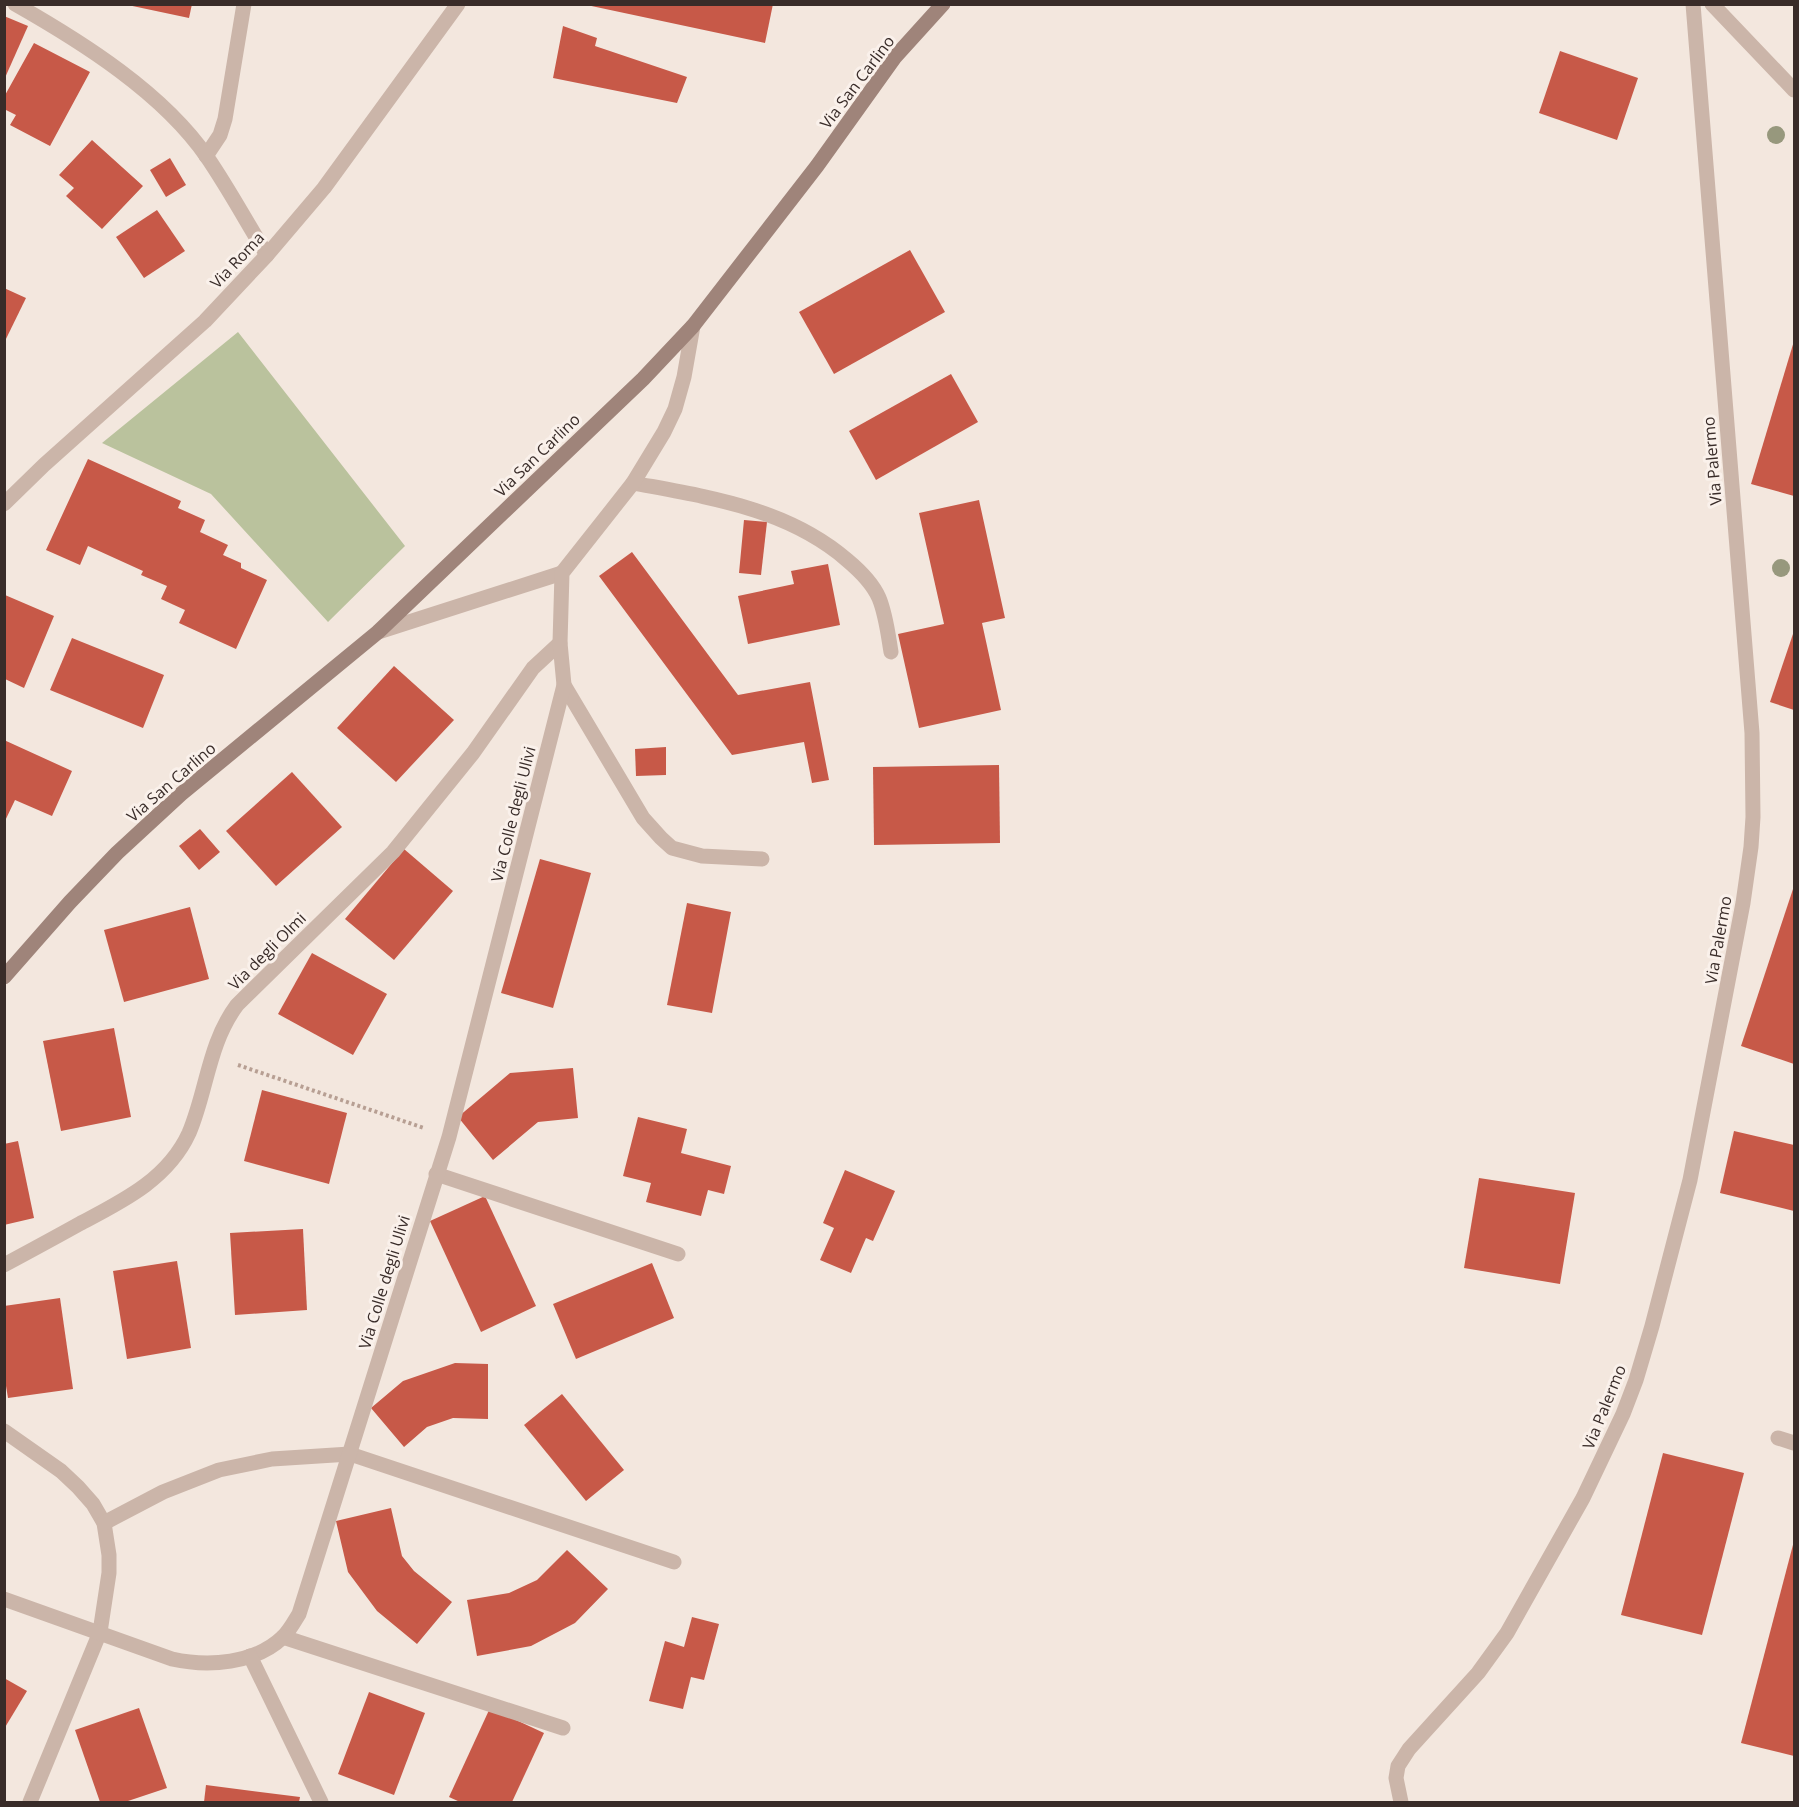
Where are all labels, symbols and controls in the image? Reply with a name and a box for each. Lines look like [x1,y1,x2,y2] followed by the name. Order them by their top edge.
[815,31,899,133] street label: Via San Carlino
[205,227,269,293] street label: Via Roma
[489,408,585,502] street label: Via San Carlino
[1697,416,1727,506] street label: Via Palermo
[122,737,220,827] street label: Via San Carlino
[486,744,540,884] street label: Via Colle degli Ulivi
[1699,894,1737,986] street label: Via Palermo
[223,907,311,995] street label: Via degli Olmi
[353,1212,415,1352] street label: Via Colle degli Ulivi
[1577,1362,1631,1452] street label: Via Palermo

